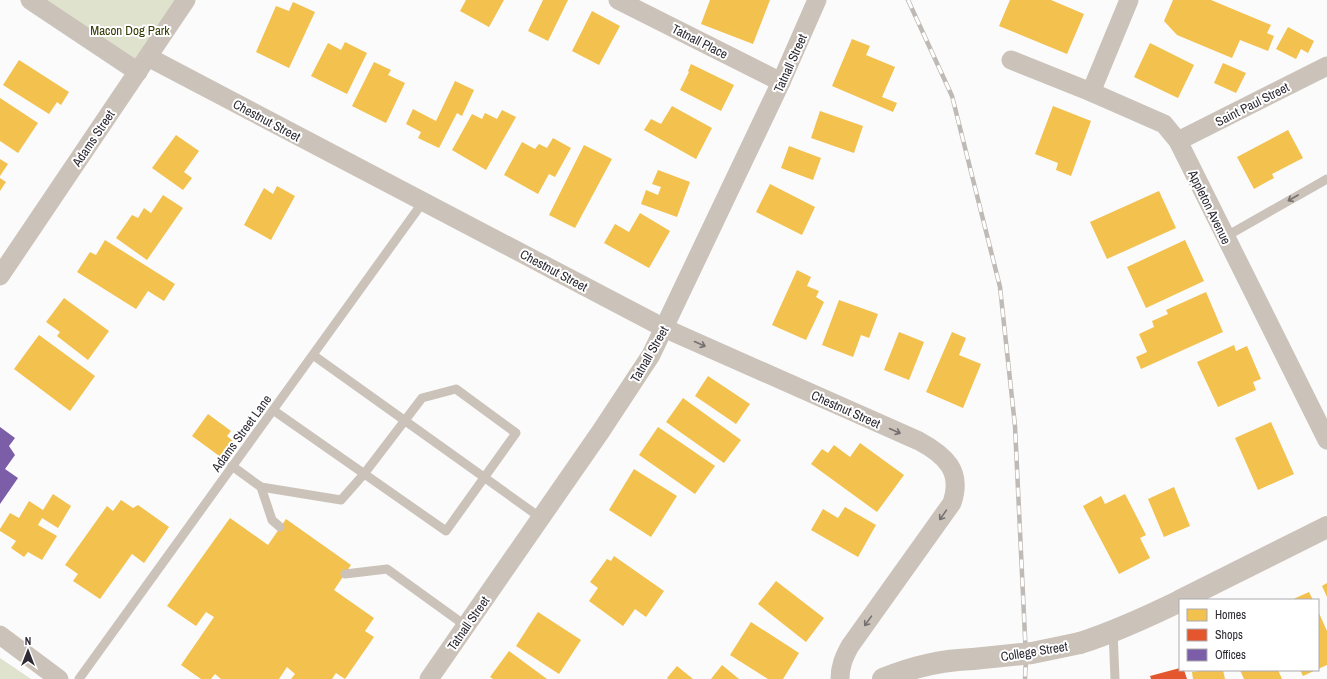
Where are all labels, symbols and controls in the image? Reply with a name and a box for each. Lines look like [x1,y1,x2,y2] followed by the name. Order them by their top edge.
[669,20,731,63] street label: Tatnall Place
[90,22,170,39] park label: Macon Dog Park
[770,31,811,95] street label: Tatnall Street
[1212,79,1292,130] street label: Saint Paul Street
[230,96,303,145] street label: Chestnut Street
[68,107,119,171] street label: Adams Street
[1184,166,1235,247] street label: Appleton Avenue
[1287,195,1299,203] one-way arrow
[517,246,590,295] street label: Chestnut Street
[626,323,672,386] street label: Tatnall Street
[693,341,705,348] one-way arrow
[809,387,883,432] street label: Chestnut Street
[207,391,275,476] street label: Adams Street Lane
[889,428,901,435] one-way arrow
[939,510,947,521] one-way arrow
[444,593,493,654] street label: Tatnall Street
[1179,599,1319,671] legend
[1215,607,1246,623] text: Homes
[864,615,872,626] one-way arrow
[1215,627,1243,643] text: Shops
[8,631,48,671] north arrow
[25,634,31,648] text: N
[999,638,1069,665] street label: College Street
[1215,647,1246,663] text: Offices

